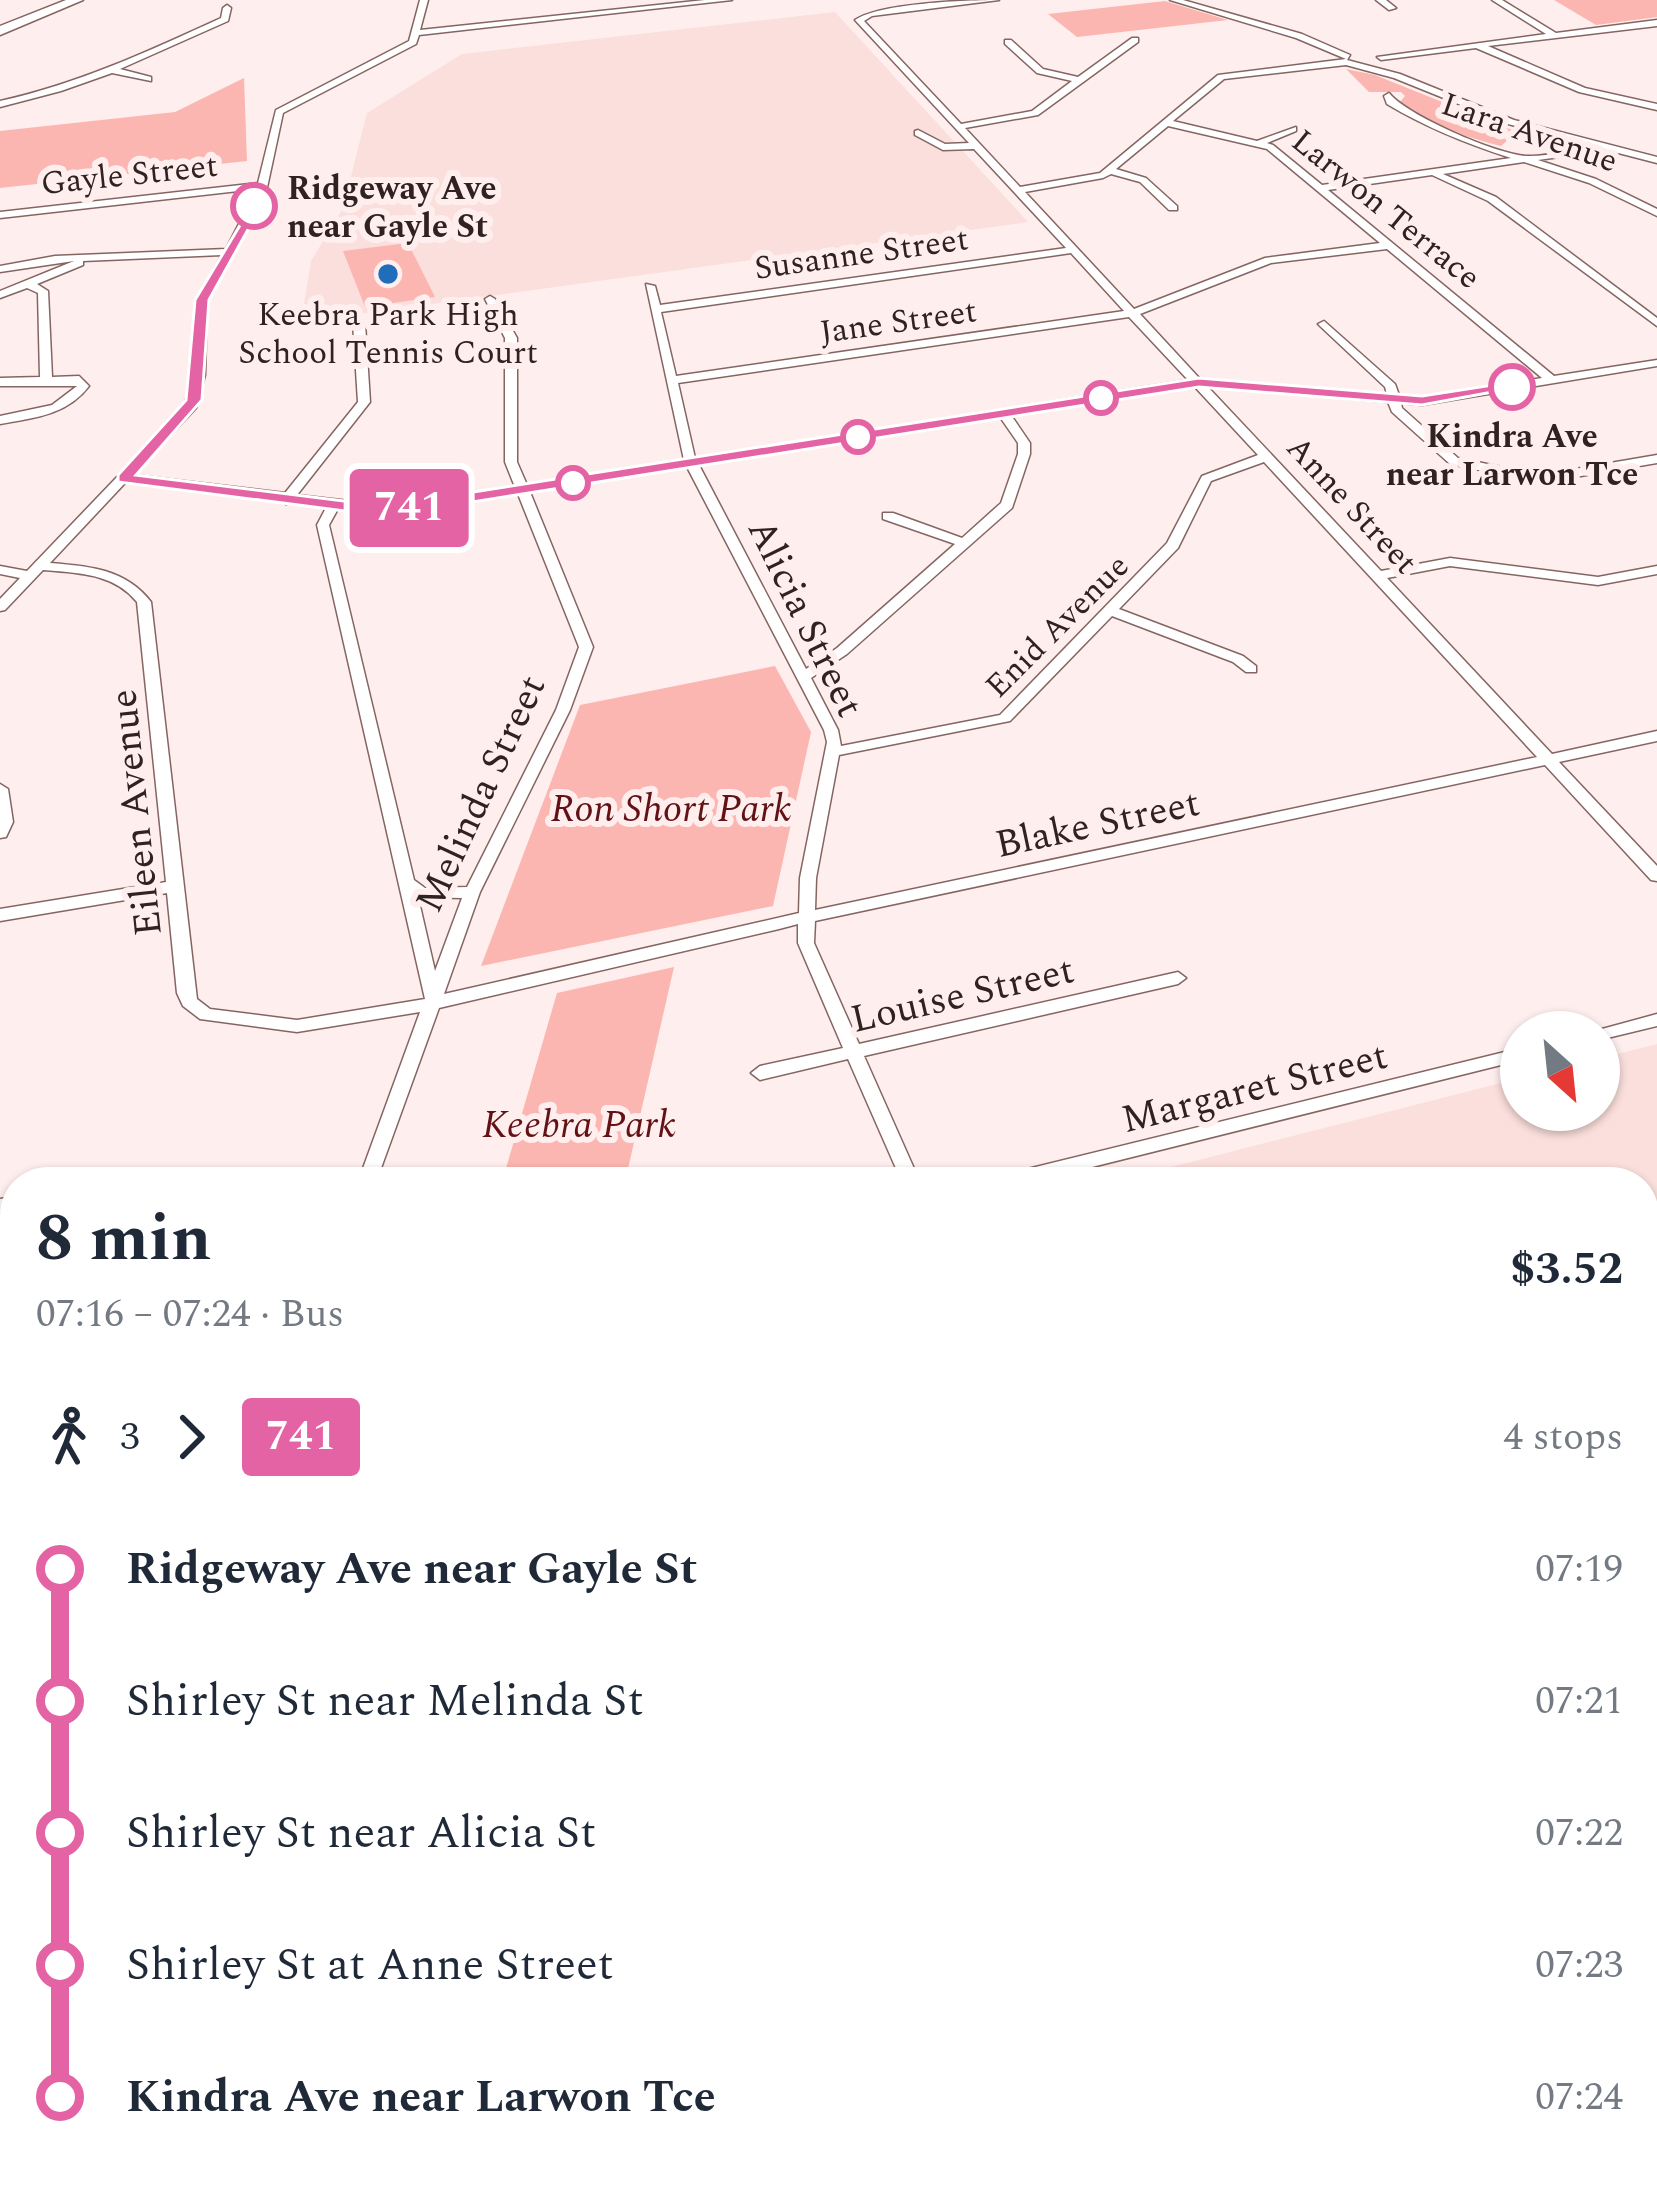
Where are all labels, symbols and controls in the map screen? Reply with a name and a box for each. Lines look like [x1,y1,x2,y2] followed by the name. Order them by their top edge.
[1434,79,1624,186] street label: Lara Avenue
[1280,117,1491,302] street label: Larwon Terrace
[38,141,220,209] street label: Gayle Street
[287,164,497,252] place label: Ridgeway Ave near Gayle St
[232,184,276,228] marker: Ridgeway Ave near Gayle St
[751,214,972,294] street label: Susanne Street
[375,261,401,287] marker: Keebra Park High School Tennis Court
[817,286,980,358] street label: Jane Street
[238,290,538,378] place label: Keebra Park High School Tennis Court
[1490,365,1534,409] marker: Kindra Ave near Larwon Tce
[1085,382,1117,414] unlabelled marker
[1386,412,1638,500] place label: Kindra Ave near Larwon Tce
[842,421,874,453] unlabelled marker
[1274,425,1429,586] street label: Anne Street
[557,467,589,499] unlabelled marker
[340,469,478,547] line badge: 741
[374,476,444,539] text: 741
[731,509,878,727] street label: Alicia Street
[974,543,1141,710] street label: Enid Avenue
[401,666,562,922] street label: Melinda Street
[94,686,179,939] street label: Eileen Avenue
[990,774,1205,875] street label: Blake Street
[550,780,792,839] park label: Ron Short Park
[845,941,1080,1050] street label: Louise Street
[1500,1011,1620,1131] north arrow
[1500,1011,1620,1131] map controls
[1115,1027,1394,1150] street label: Margaret Street
[482,1096,676,1155] park label: Keebra Park
[36,1189,212,1290] text: 8 min
[1510,1235,1623,1304] text: $3.52
[36,1285,344,1344] text: 07:16 – 07:24 · Bus
[36,1404,102,1470] icon: walk
[158,1404,224,1470] icon: forward
[266,1405,336,1468] text: 741
[120,1408,140,1467] text: 3
[1503,1408,1623,1467] text: 4 stops
[126,1535,697,1604] text: Ridgeway Ave near Gayle St
[1535,1540,1623,1599] text: 07:19
[126,1667,644,1736] text: Shirley St near Melinda St
[1535,1672,1623,1731] text: 07:21
[126,1799,596,1868] text: Shirley St near Alicia St
[1535,1804,1623,1863] text: 07:22
[126,1931,614,2000] text: Shirley St at Anne Street
[1535,1936,1623,1995] text: 07:23
[126,2063,716,2132] text: Kindra Ave near Larwon Tce
[1535,2068,1623,2127] text: 07:24

